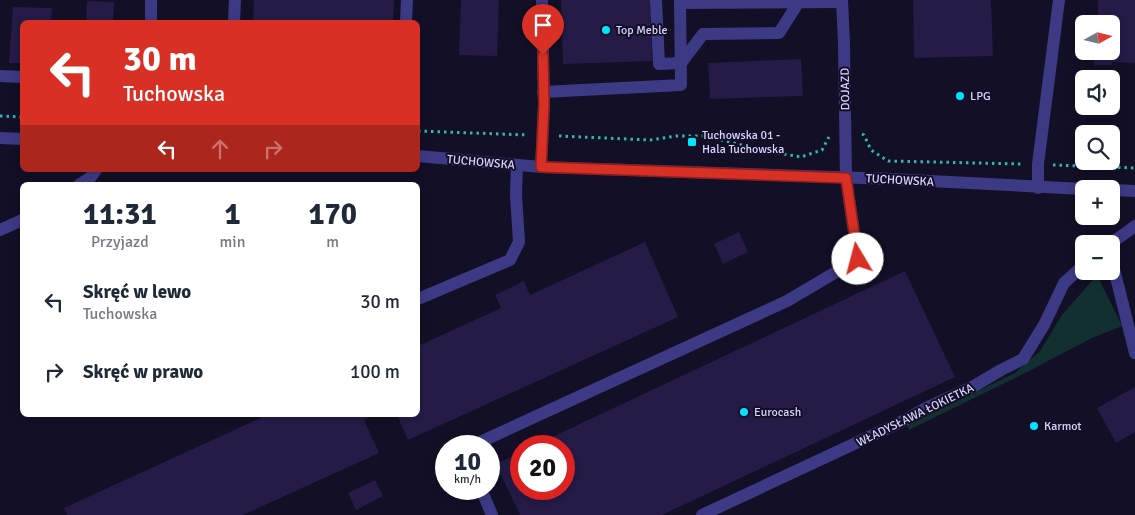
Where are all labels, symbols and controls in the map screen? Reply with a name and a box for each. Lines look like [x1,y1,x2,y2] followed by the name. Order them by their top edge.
[522,4,564,55] pin
[529,11,557,39] icon: arrive
[1075,15,1120,60] north arrow
[1075,15,1120,280] map controls
[616,23,668,38] place label: Top Meble
[600,24,612,36] marker: Top Meble
[123,37,197,80] text: 30 m
[40,40,105,105] icon: left
[838,67,853,110] street label: DOJAZD
[1075,70,1120,115] button: sound
[123,80,225,107] text: Tuchowska
[970,89,991,104] place label: LPG
[954,90,966,102] marker: LPG
[1075,125,1120,170] button: search
[702,128,784,157] place label: Tuchowska 01 - Hala Tuchowska
[153,135,181,163] icon: left
[206,135,234,163] icon: ahead
[259,135,287,163] icon: right
[686,136,698,148] marker: Tuchowska 01 - Hala Tuchowska
[446,152,516,173] street label: TUCHOWSKA
[866,171,935,190] street label: TUCHOWSKA
[1075,180,1120,225] button: +
[83,196,157,233] text: 11:31
[224,196,241,233] text: 1
[308,196,357,233] text: 170
[91,232,149,252] text: Przyjazd
[220,232,245,252] text: min
[326,232,339,252] text: m
[831,232,883,284] position arrow
[1075,235,1120,280] button: −
[83,280,191,304] text: Skręć w lewo
[40,288,68,316] icon: left
[360,290,400,314] text: 30 m
[83,304,157,324] text: Tuchowska
[40,358,68,386] icon: right
[83,360,203,384] text: Skręć w prawo
[350,360,400,384] text: 100 m
[854,380,977,450] street label: WŁADYSŁAWA ŁOKIETKA
[754,405,801,420] place label: Eurocash
[738,406,750,418] marker: Eurocash
[1044,419,1082,434] place label: Karmot
[1028,420,1040,432] marker: Karmot
[510,435,575,500] speed limit sign: 20
[454,446,481,477] text: 10
[454,472,481,487] text: km/h

